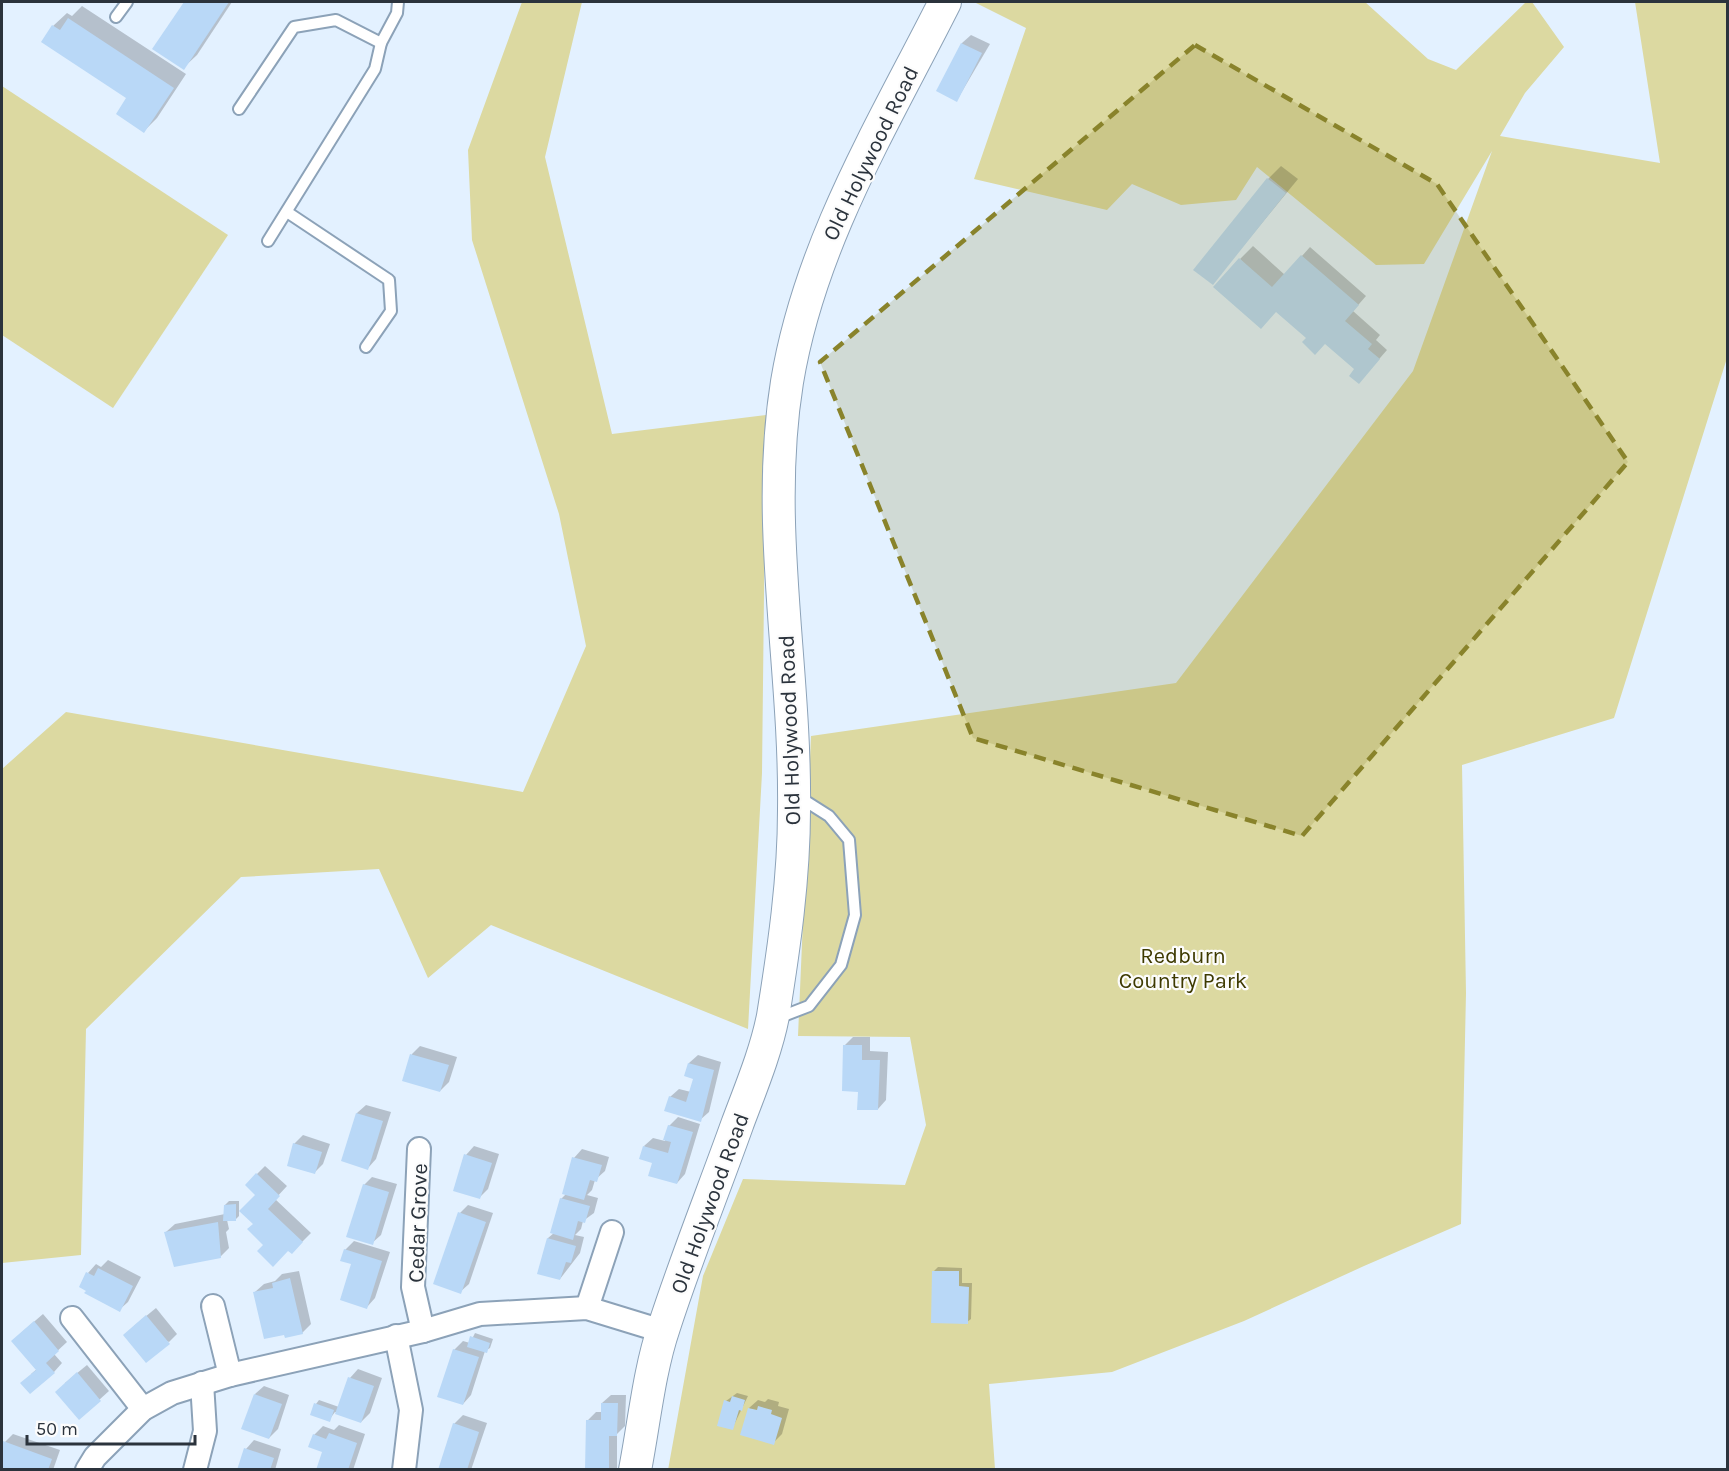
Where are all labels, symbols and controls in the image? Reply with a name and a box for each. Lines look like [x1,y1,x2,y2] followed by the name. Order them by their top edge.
[817,62,924,245] street label: Old Holywood Road
[774,634,806,826] street label: Old Holywood Road
[1119,943,1247,994] park label: Redburn Country Park
[665,1109,755,1297] street label: Old Holywood Road
[403,1163,433,1283] street label: Cedar Grove
[27,1408,195,1446] scale bar
[36,1418,78,1440] text: 50 m

